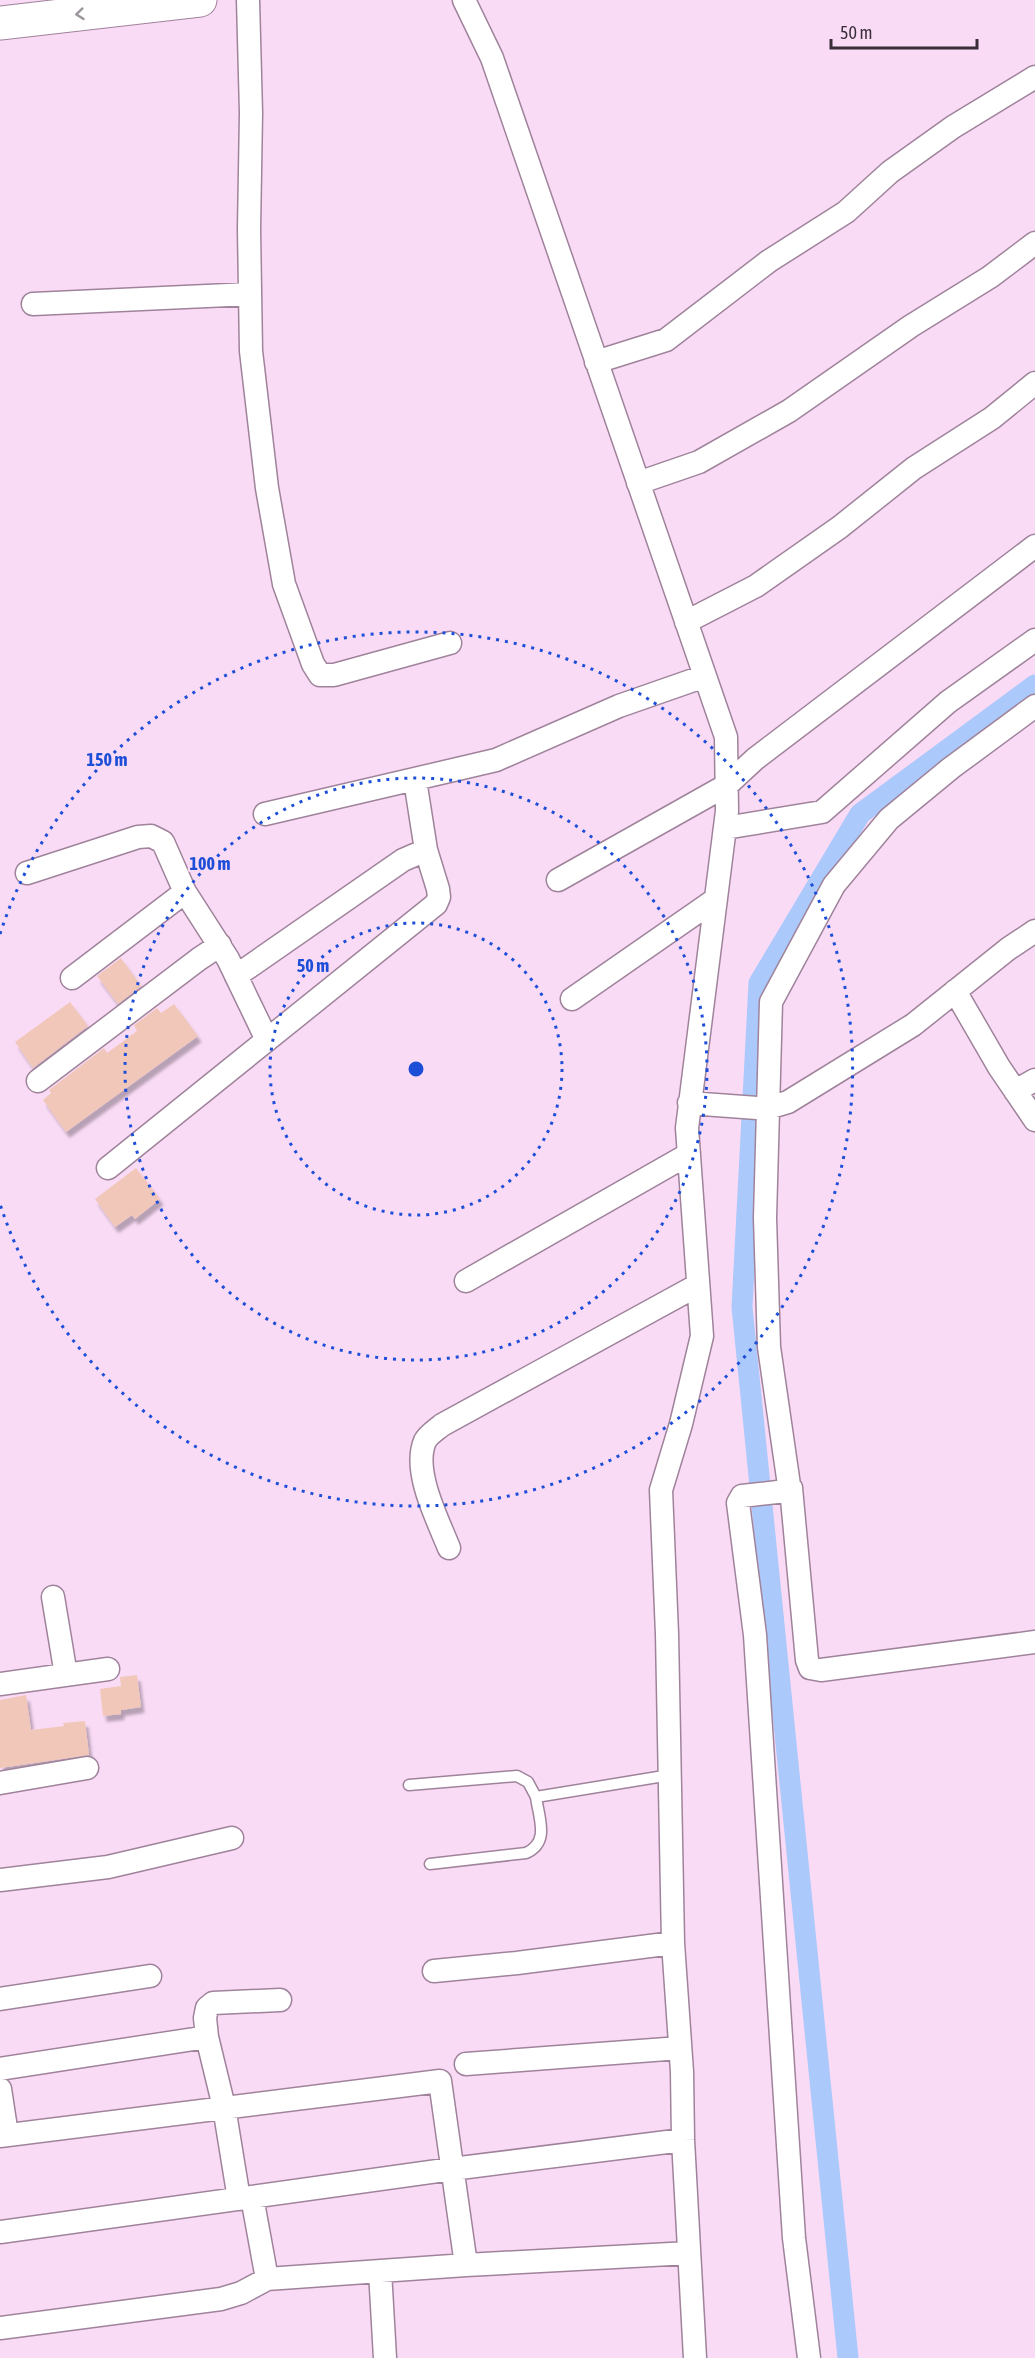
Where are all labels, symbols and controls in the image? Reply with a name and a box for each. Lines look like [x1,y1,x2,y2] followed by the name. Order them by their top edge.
[75,7,84,19] one-way arrow
[831,12,976,50] scale bar
[840,22,872,43] text: 50 m
[87,749,127,770] text: 150 m
[190,853,230,874] text: 100 m
[297,955,329,976] text: 50 m
[406,1059,426,1079] centre of rings

